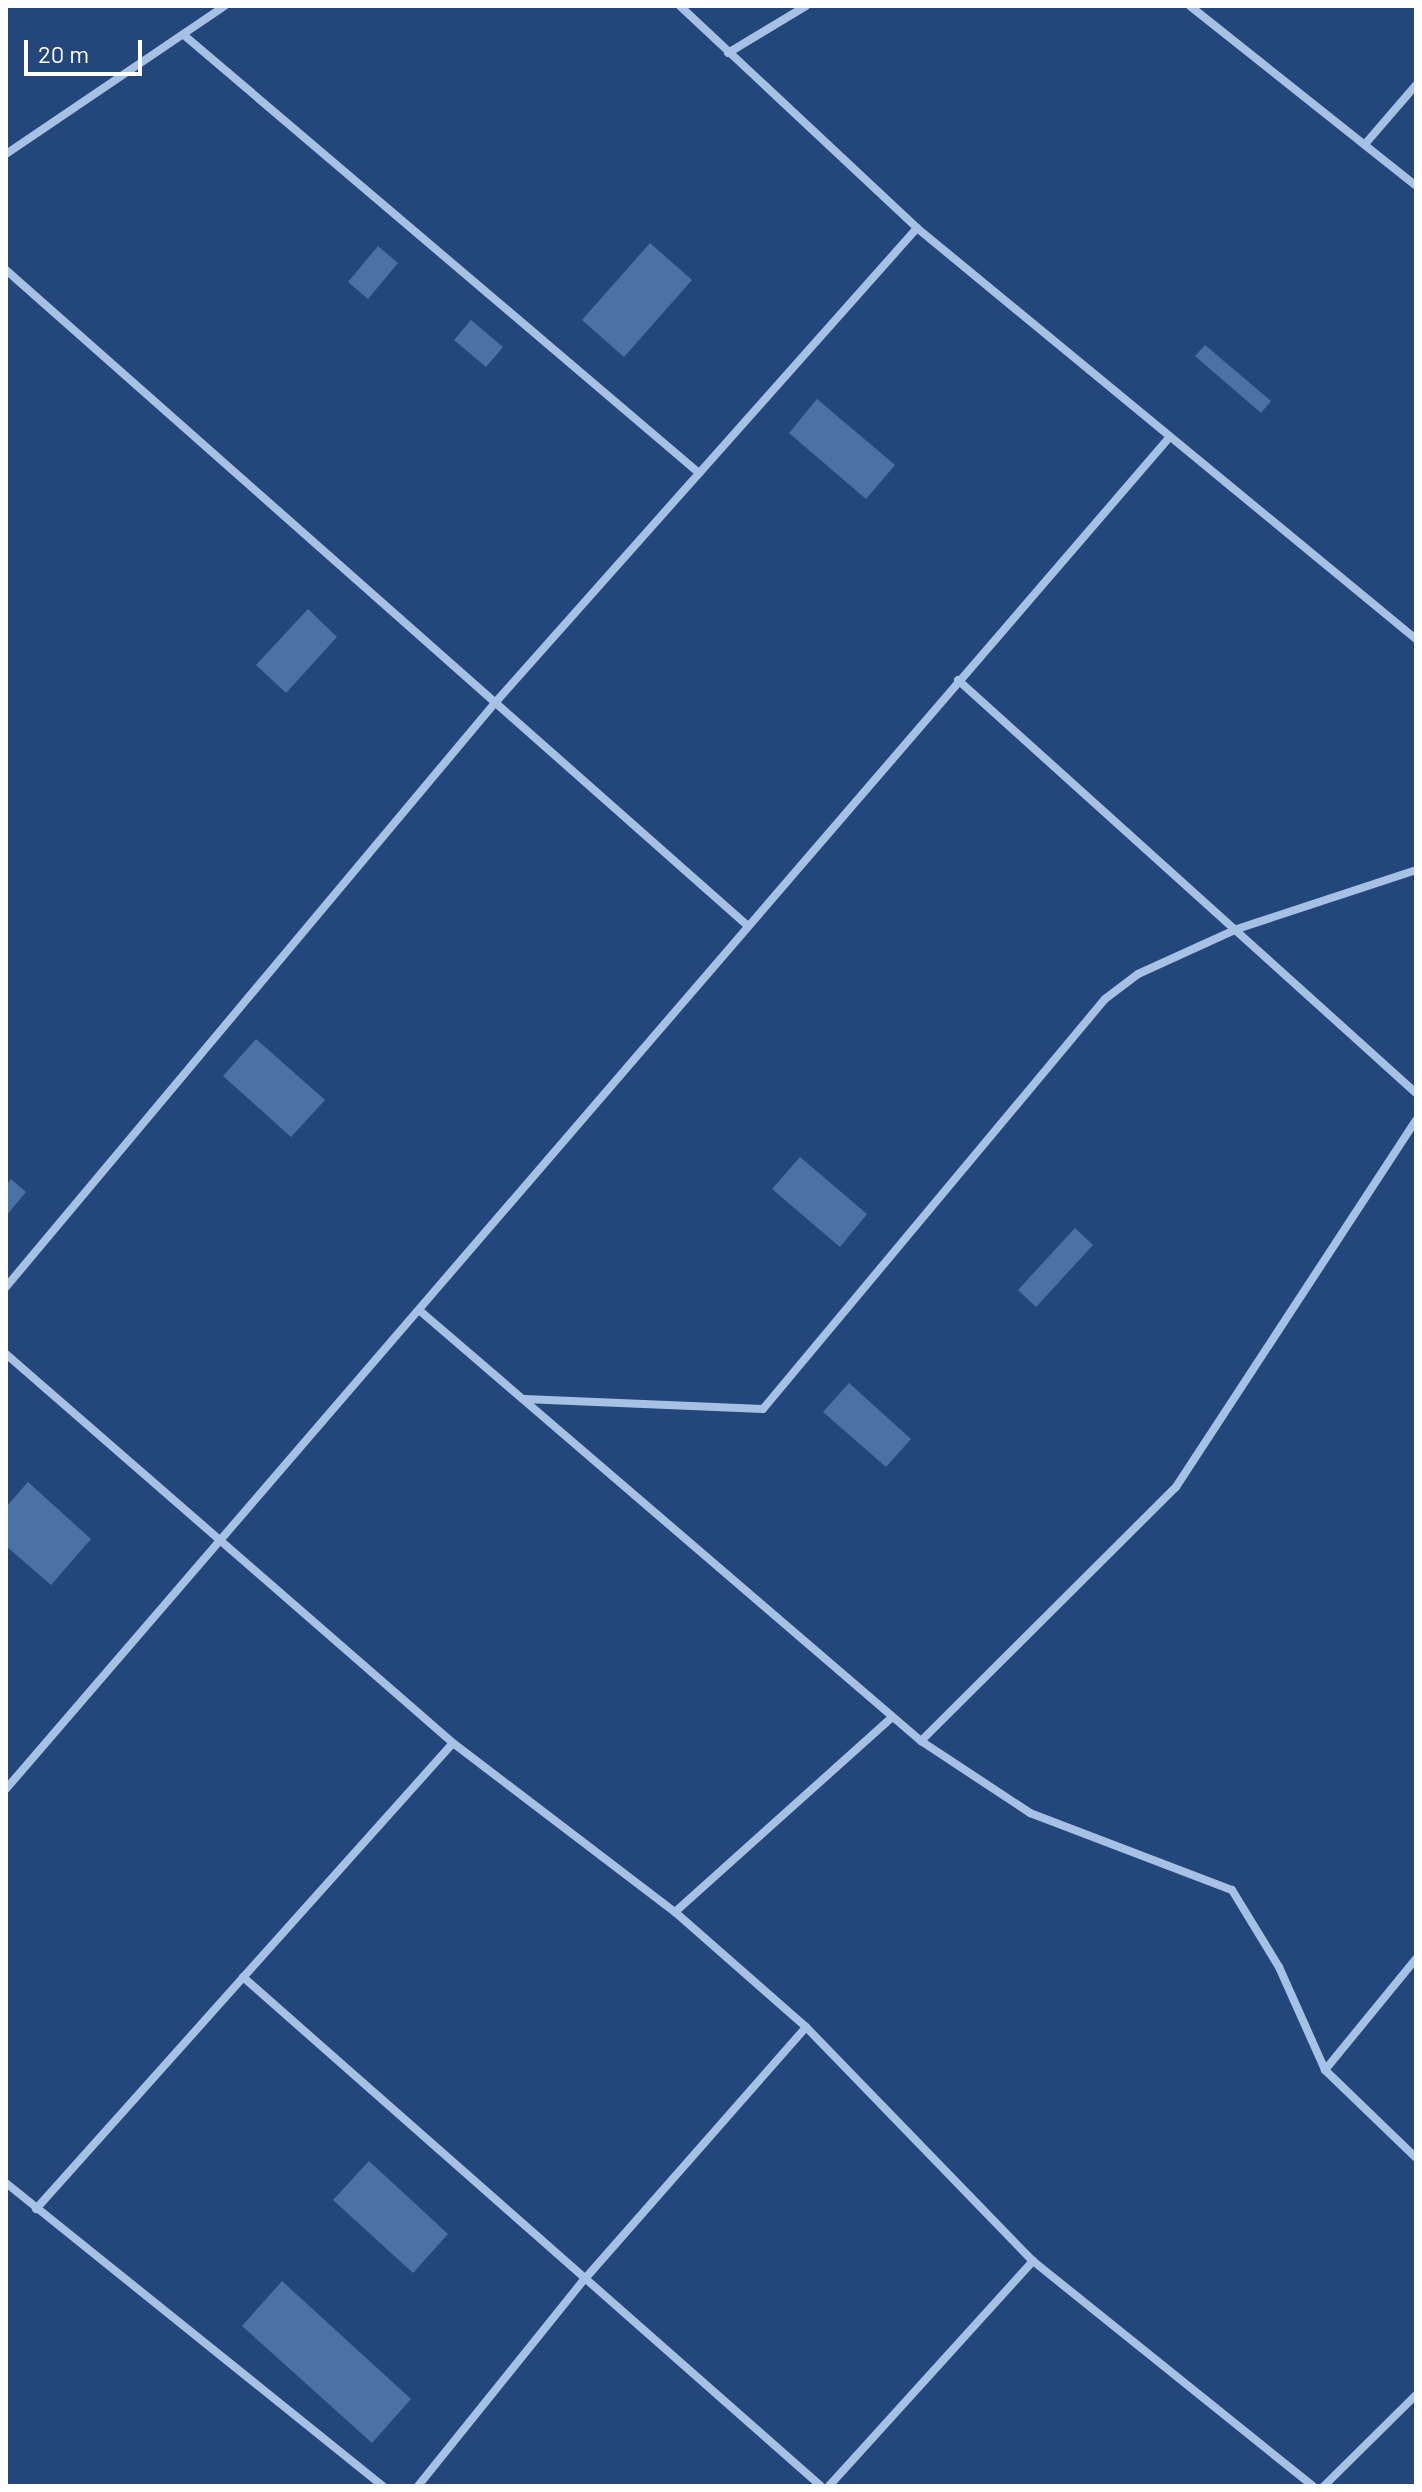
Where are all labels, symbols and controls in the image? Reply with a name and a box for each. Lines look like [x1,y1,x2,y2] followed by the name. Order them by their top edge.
[28,24,146,74] scale bar
[38,39,89,68] text: 20 m

